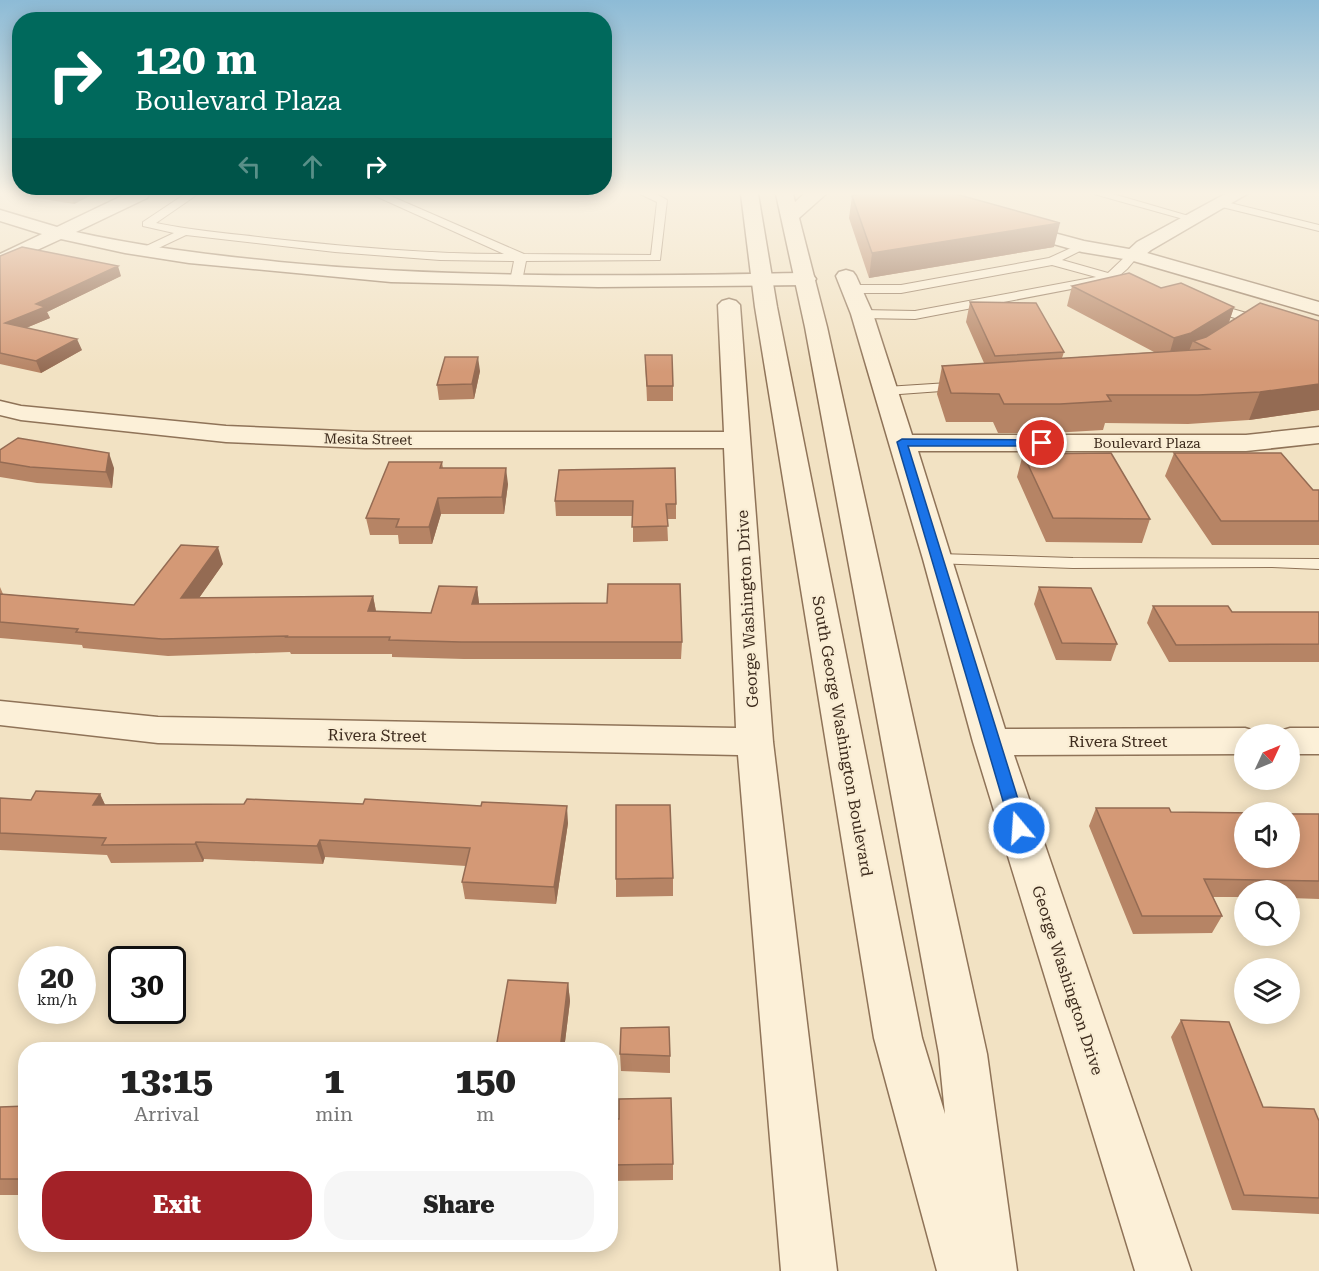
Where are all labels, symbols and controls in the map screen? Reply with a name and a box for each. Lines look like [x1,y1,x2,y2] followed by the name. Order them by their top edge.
[135,35,257,84] text: 120 m
[36,36,114,114] icon: right
[135,85,342,117] text: Boulevard Plaza
[233,150,266,183] icon: left
[296,150,329,183] icon: ahead
[359,150,392,183] icon: right
[1016,417,1067,468] pin
[1025,426,1058,459] icon: arrive
[324,430,412,448] street label: Mesita Street
[1093,435,1201,451] street label: Boulevard Plaza
[733,509,762,708] street label: George Washington Drive
[808,594,877,878] street label: South George Washington Boulevard
[1234,724,1300,790] north arrow
[1234,724,1300,1024] map controls
[327,725,427,746] street label: Rivera Street
[1069,732,1168,751] street label: Rivera Street
[987,796,1051,860] position arrow
[1234,802,1300,868] button: sound
[1234,880,1300,946] button: search
[1028,883,1107,1077] street label: George Washington Drive
[108,946,186,1024] speed limit sign: 30
[1234,958,1300,1024] button: layers
[40,960,74,995] text: 20
[37,991,77,1009] text: km/h
[120,1060,213,1102] text: 13:15
[324,1060,344,1102] text: 1
[455,1060,516,1102] text: 150
[134,1102,199,1126] text: Arrival
[315,1102,353,1126] text: min
[476,1102,495,1126] text: m
[42,1171,312,1240] button: Exit
[324,1171,594,1240] button: Share

